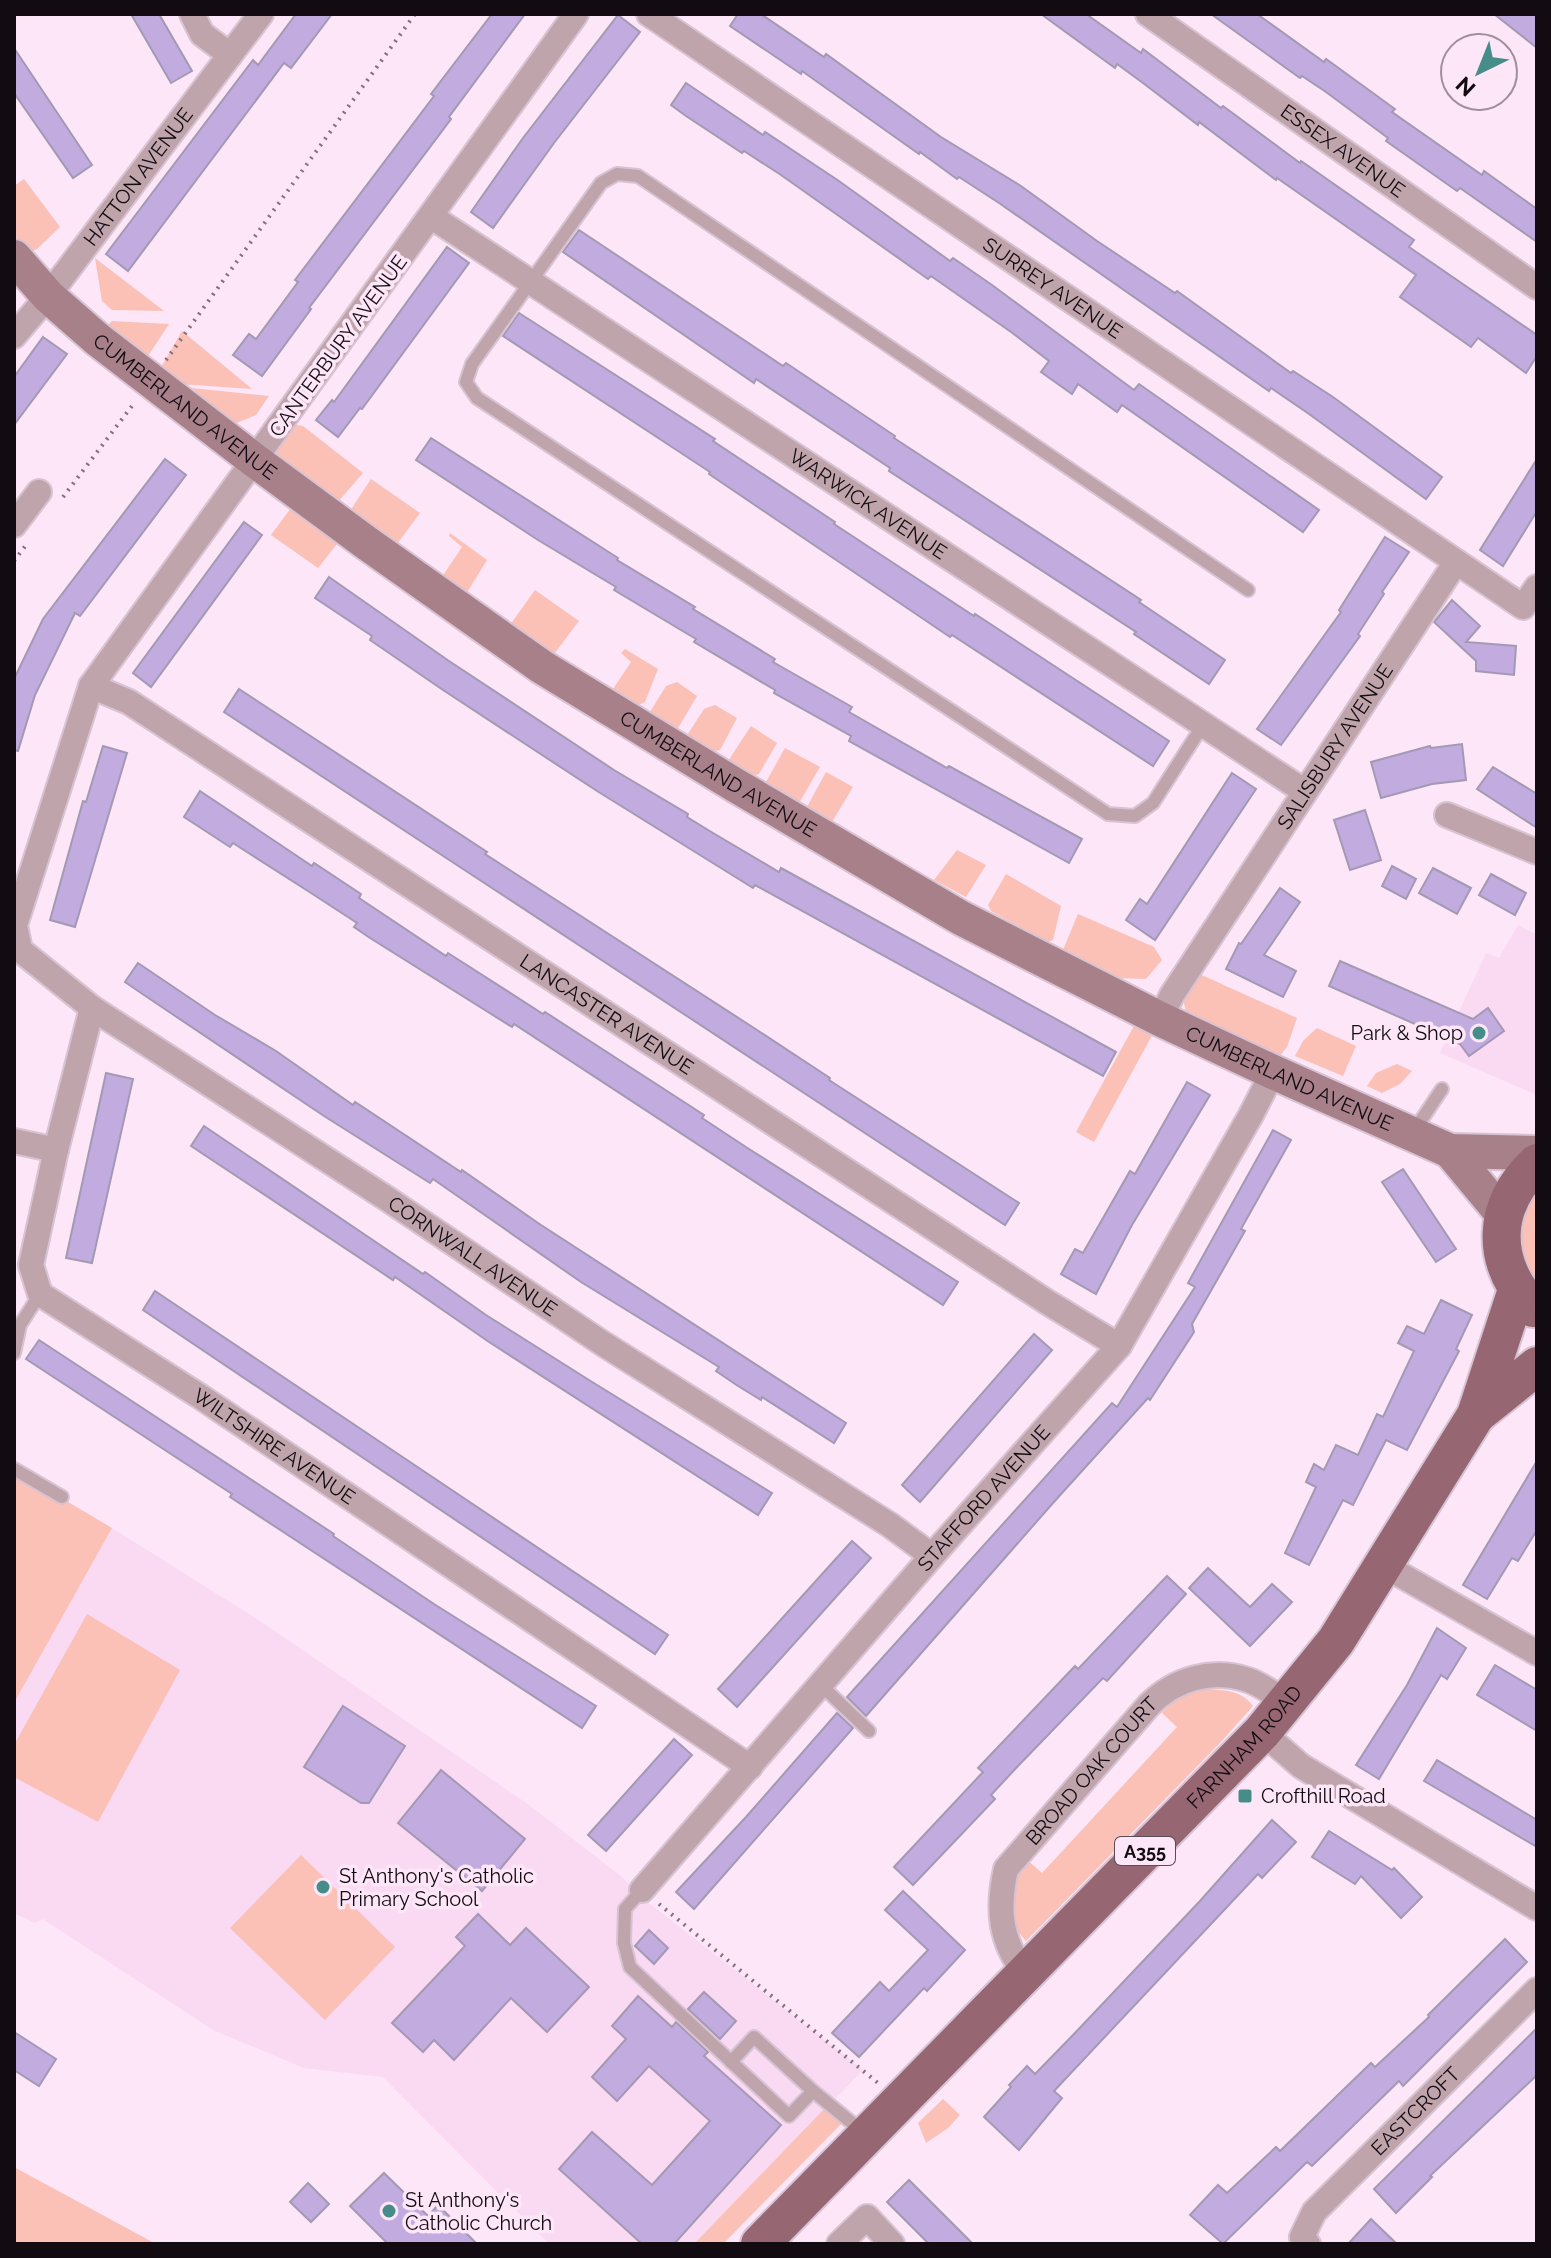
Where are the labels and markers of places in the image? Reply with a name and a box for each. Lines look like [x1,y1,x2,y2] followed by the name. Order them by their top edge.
[1351,1021,1463,1045] place label: Park & Shop
[1470,1024,1488,1042] marker: Park & Shop
[1261,1784,1386,1808] place label: Crofthill Road
[1236,1787,1254,1805] marker: Crofthill Road
[339,1864,534,1911] place label: St Anthony's Catholic Primary School
[314,1878,332,1896] marker: St Anthony's Catholic Primary School
[405,2188,552,2235] place label: St Anthony's Catholic Church
[380,2202,398,2220] marker: St Anthony's Catholic Church

